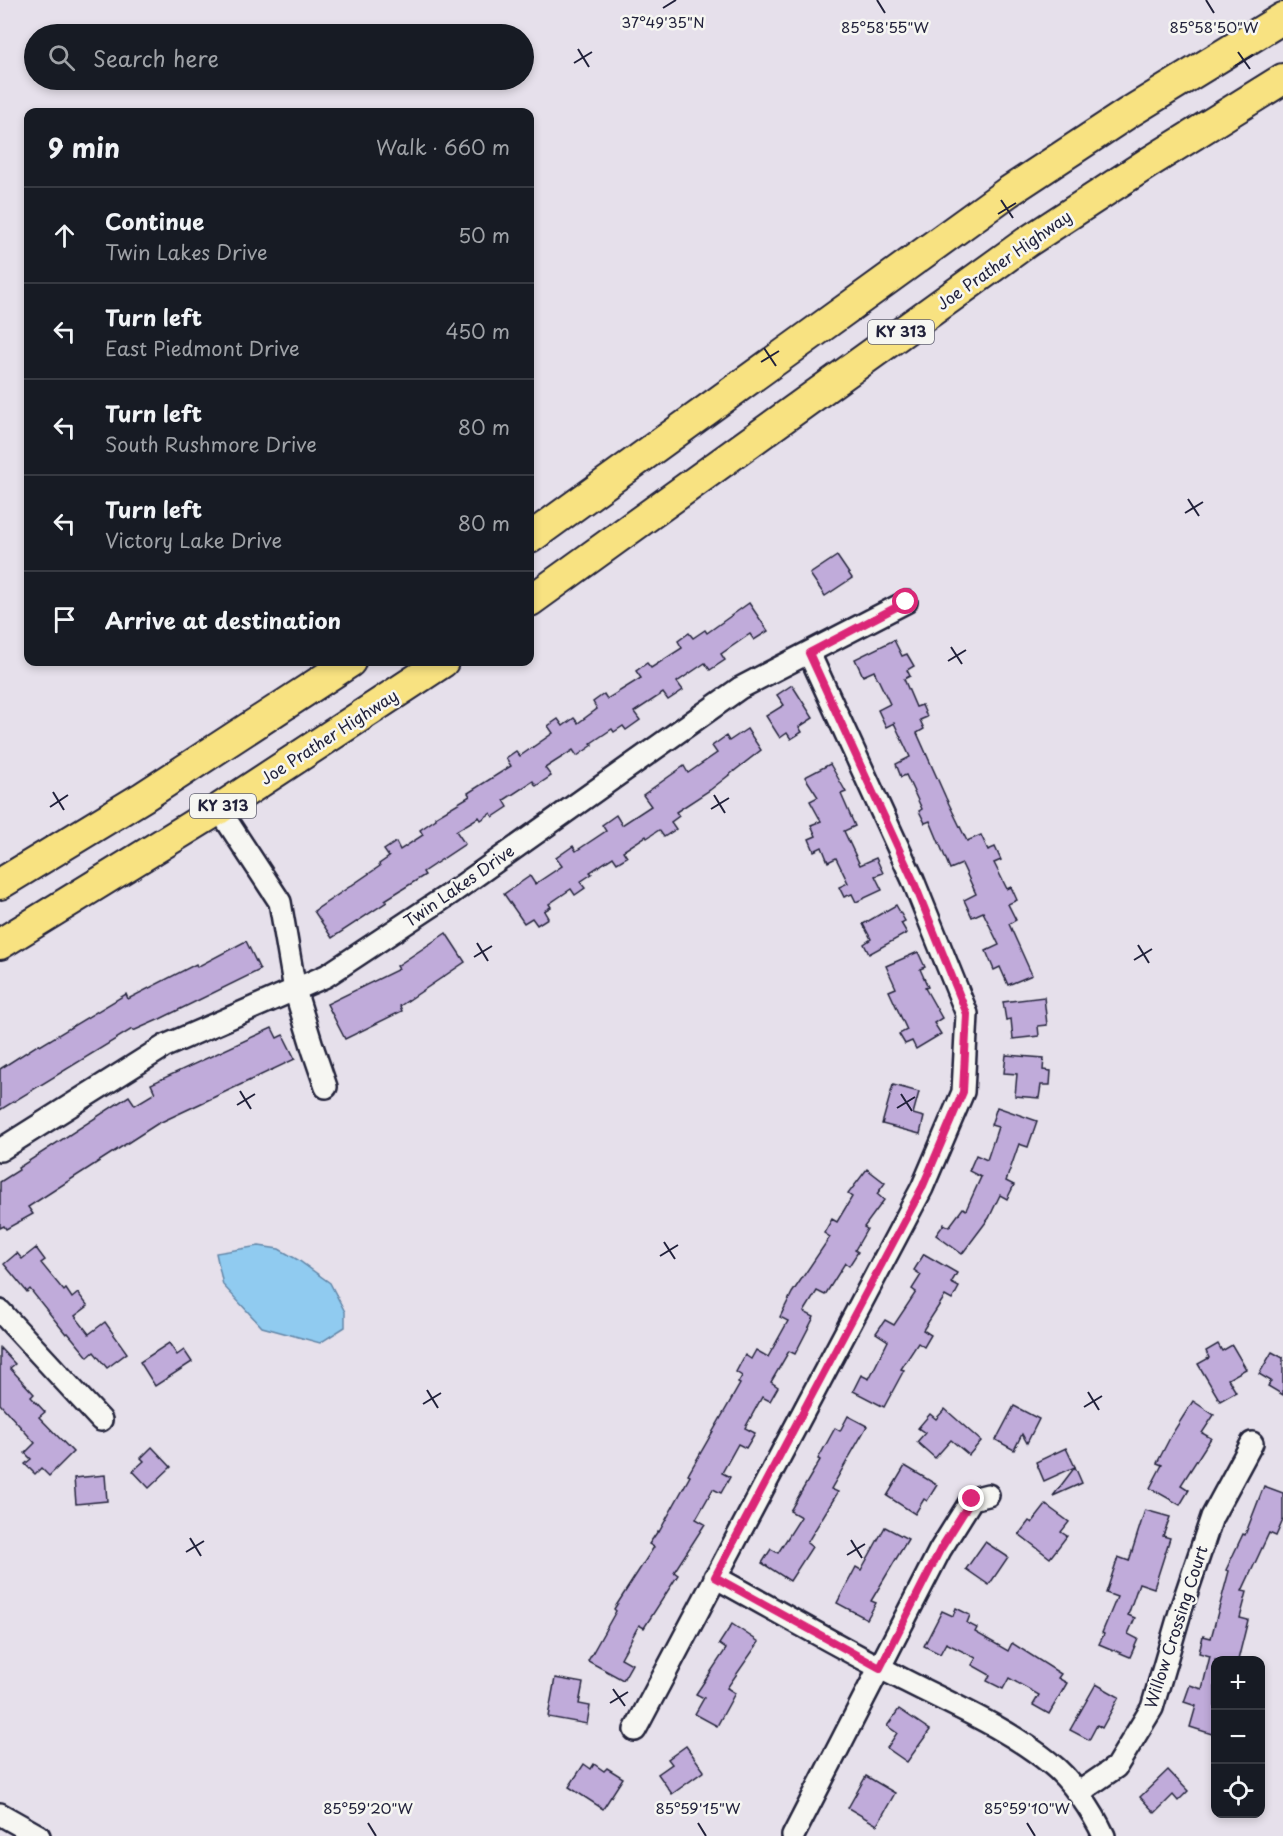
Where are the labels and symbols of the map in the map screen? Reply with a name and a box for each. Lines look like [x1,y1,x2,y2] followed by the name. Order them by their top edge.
[621,10,705,33] text: 37°49'35"N
[841,15,929,38] text: 85°58'55"W
[1170,15,1259,38] text: 85°58'50"W
[931,204,1076,315] street label: Joe Prather Highway
[868,320,934,344] road number: KY 313
[892,588,918,614] route start
[255,683,402,790] street label: Joe Prather Highway
[190,794,256,818] road number: KY 313
[398,838,519,932] street label: Twin Lakes Drive
[958,1485,984,1511] route end
[1137,1542,1213,1711] street label: Willow Crossing Court
[323,1796,413,1819] text: 85°59'20"W
[656,1796,741,1819] text: 85°59'15"W
[984,1796,1071,1819] text: 85°59'10"W

